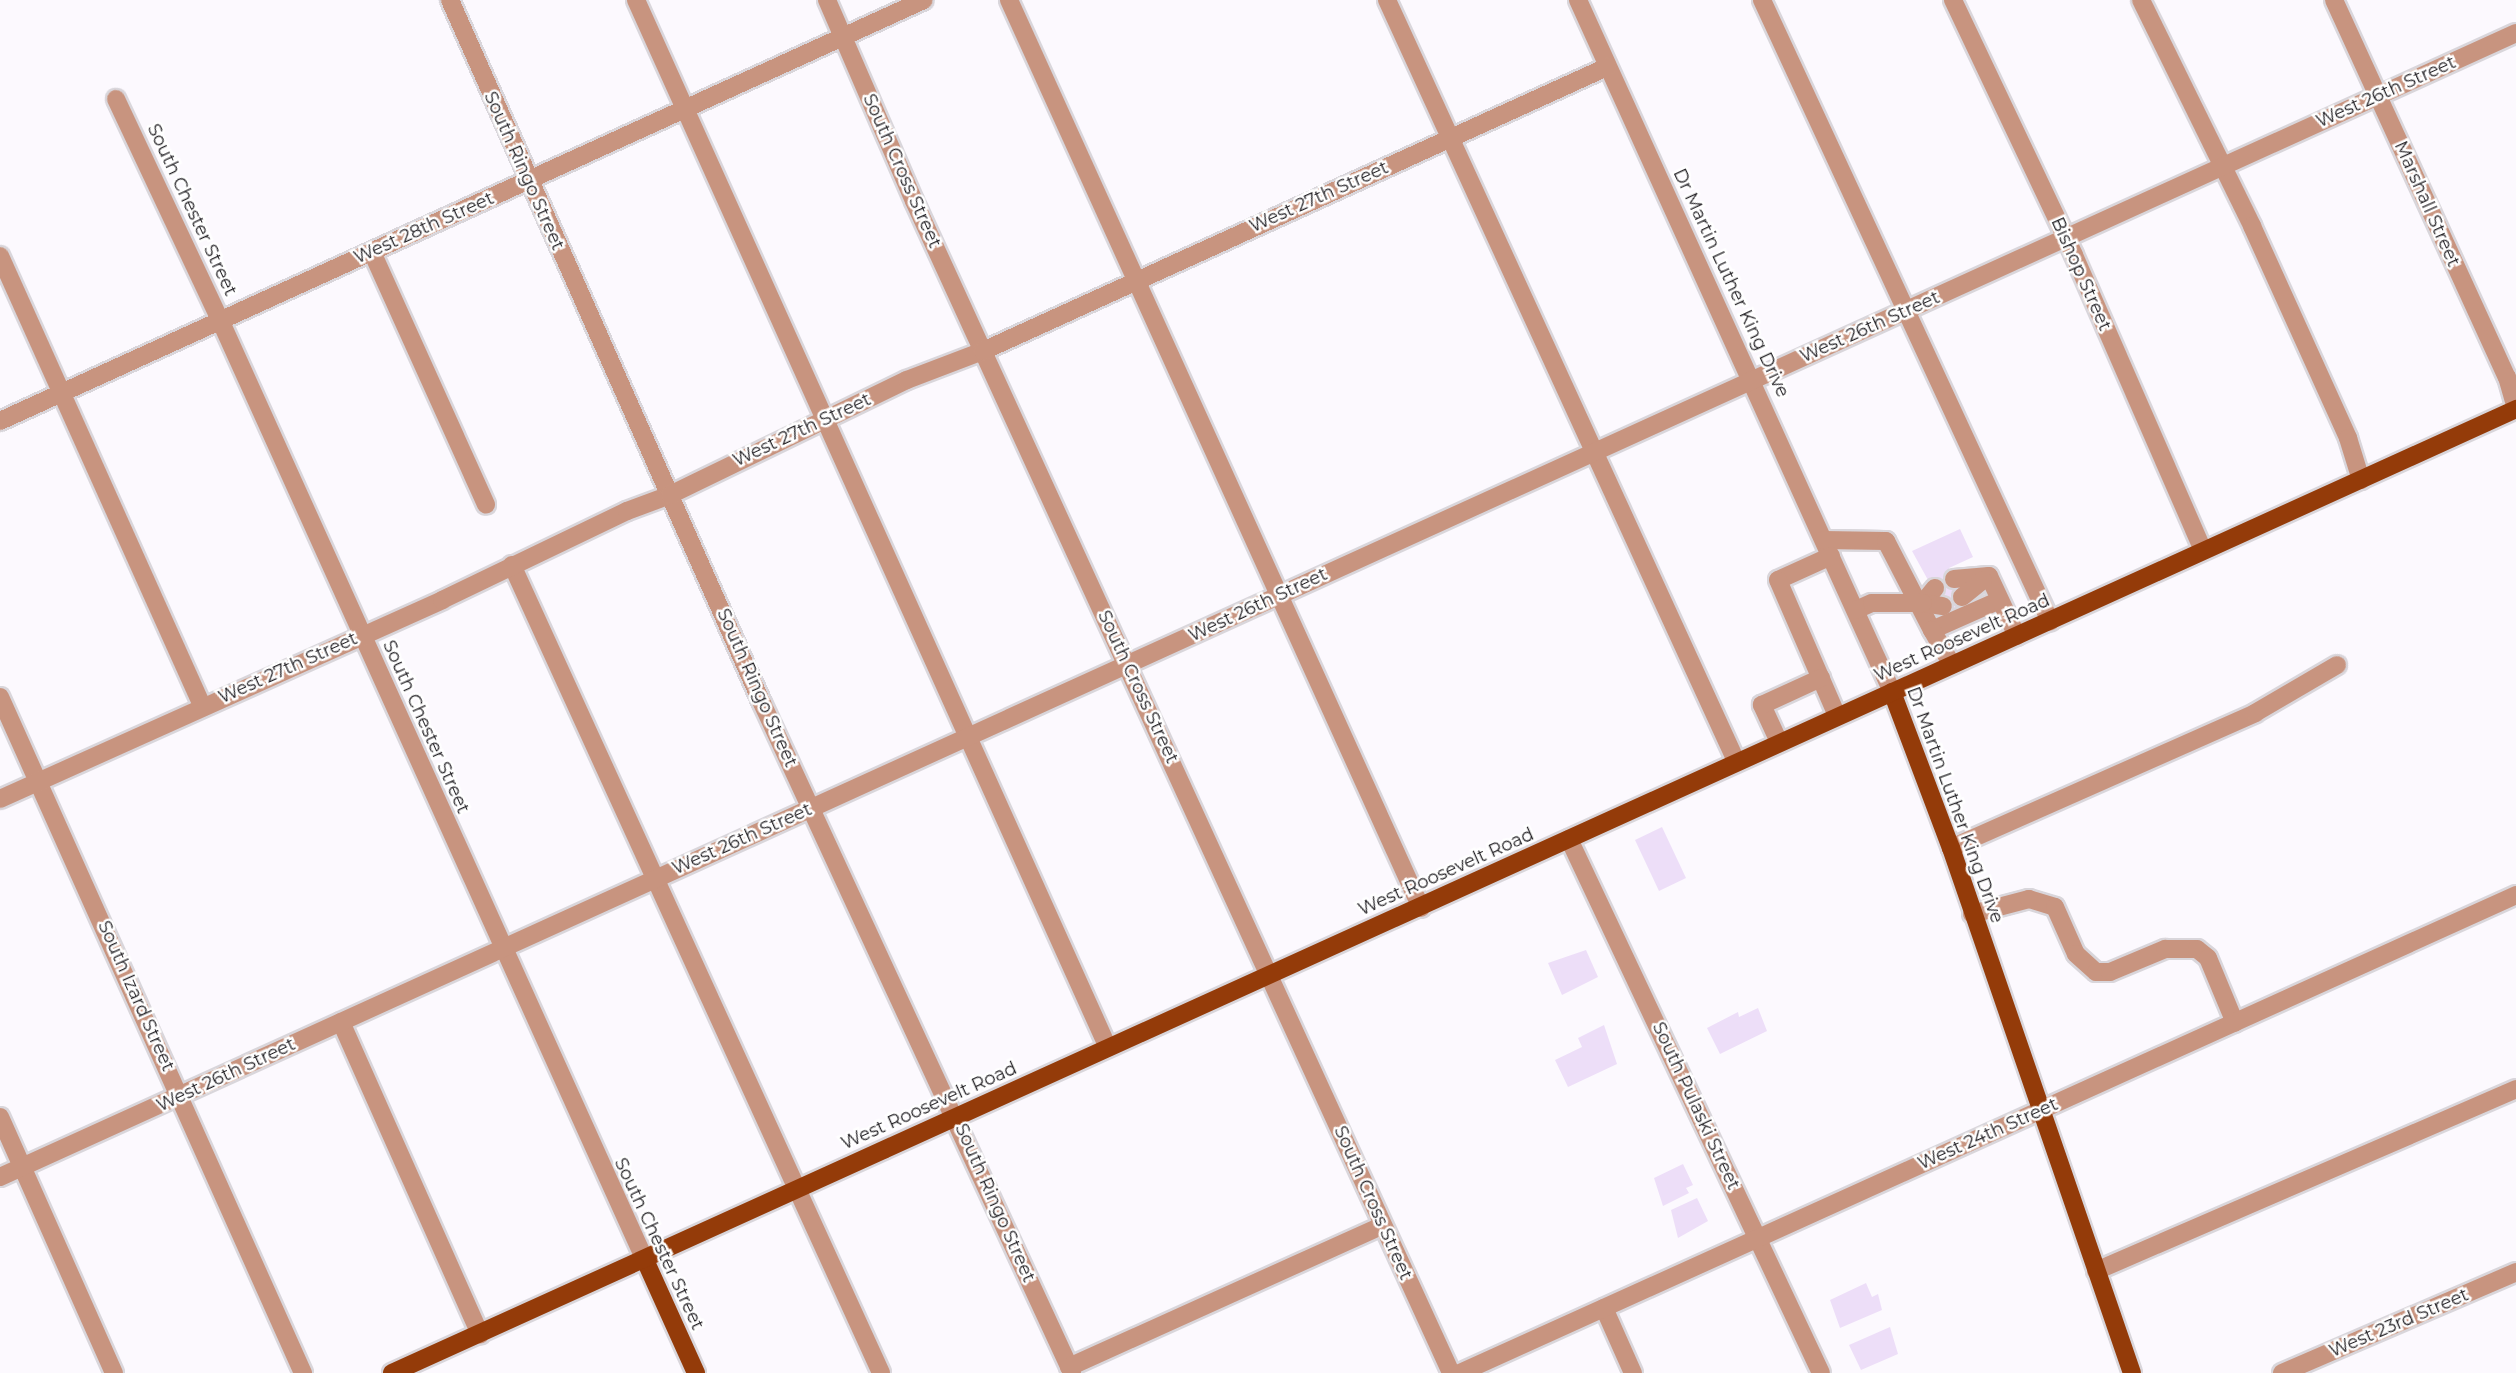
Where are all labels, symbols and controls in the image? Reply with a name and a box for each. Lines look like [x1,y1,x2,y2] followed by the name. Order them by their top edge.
[2313,52,2459,132] street label: West 26th Street
[479,88,569,254] street label: South Ringo Street
[858,91,946,251] street label: South Cross Street
[143,121,241,299] street label: South Chester Street
[2390,138,2464,270] street label: Marshall Street
[1246,157,1392,237] street label: West 27th Street
[1668,165,1794,401] street label: Dr Martin Luther King Drive
[351,187,497,269] street label: West 28th Street
[2046,214,2116,334] street label: Bishop Street
[1797,287,1943,367] street label: West 26th Street
[730,389,874,471] street label: West 27th Street
[1185,563,1331,647] street label: West 26th Street
[1871,590,2053,686] street label: West Roosevelt Road
[712,605,802,771] street label: South Ringo Street
[1093,607,1183,767] street label: South Cross Street
[215,628,361,708] street label: West 27th Street
[378,637,474,817] street label: South Chester Street
[1902,684,2008,926] street label: Dr Martin Luther King Drive
[669,799,815,879] street label: West 26th Street
[1355,824,1537,920] street label: West Roosevelt Road
[93,918,179,1074] street label: South Izard Street
[1648,1019,1744,1193] street label: South Pulaski Street
[153,1033,299,1117] street label: West 26th Street
[838,1058,1020,1154] street label: West Roosevelt Road
[1915,1093,2061,1175] street label: West 24th Street
[950,1120,1040,1286] street label: South Ringo Street
[1329,1123,1417,1283] street label: South Cross Street
[610,1155,708,1333] street label: South Chester Street
[2326,1284,2472,1362] street label: West 23rd Street

